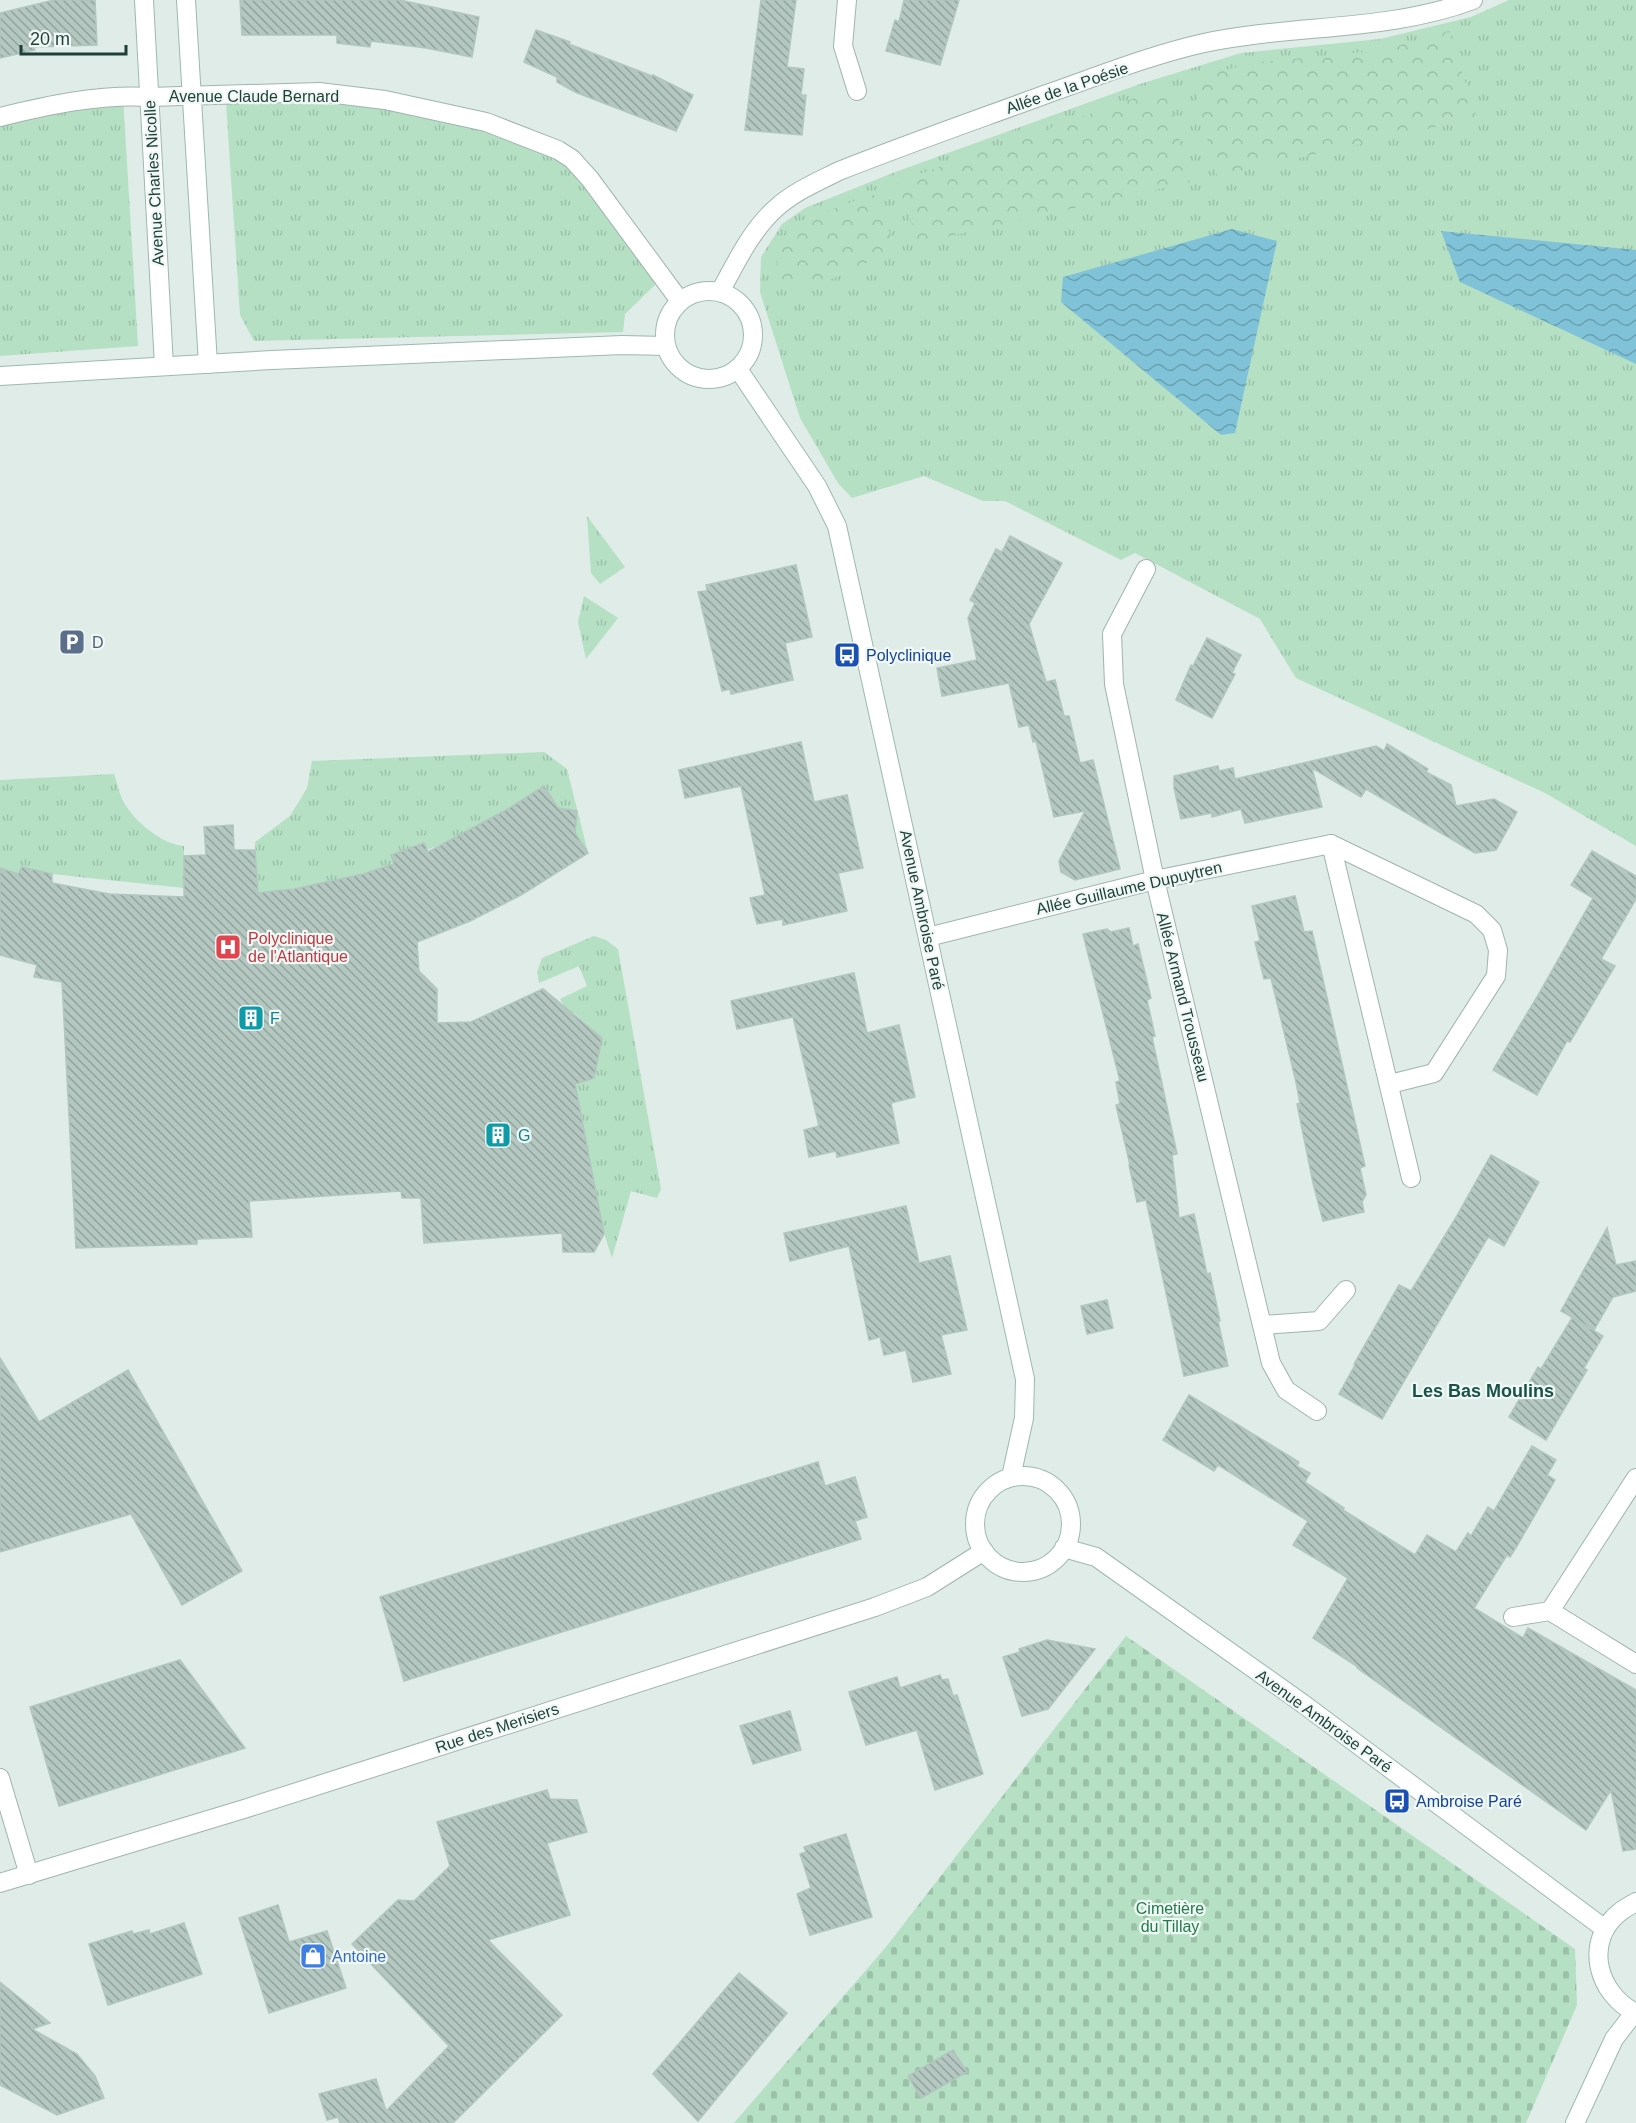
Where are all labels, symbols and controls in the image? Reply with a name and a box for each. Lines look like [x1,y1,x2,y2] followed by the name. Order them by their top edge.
[21,18,126,56] scale bar
[30,29,70,49] text: 20 m
[1004,59,1130,117] street label: Allée de la Poésie
[169,88,339,105] street label: Avenue Claude Bernard
[141,100,167,266] street label: Avenue Charles Nicolle
[57,627,87,657] parking icon: D
[92,634,104,651] place label: D
[832,640,862,670] bus stop icon: Polyclinique
[866,647,951,664] place label: Polyclinique
[897,828,947,992] street label: Avenue Ambroise Paré
[1034,858,1224,918] street label: Allée Guillaume Dupuytren
[1154,910,1212,1084] street label: Allée Armand Trousseau
[248,930,348,965] place label: Polyclinique de l'Atlantique
[213,932,243,962] hospital icon: Polyclinique de l'Atlantique
[236,1003,266,1033] building icon: F
[270,1010,280,1027] place label: F
[483,1120,513,1150] building icon: G
[518,1127,530,1144] place label: G
[1412,1381,1554,1401] district label: Les Bas Moulins
[1253,1666,1395,1776] street label: Avenue Ambroise Paré
[433,1700,561,1756] street label: Rue des Merisiers
[1382,1786,1412,1816] bus stop icon: Ambroise Paré
[1416,1793,1522,1810] place label: Ambroise Paré
[1136,1900,1204,1935] park label: Cimetière du Tillay
[298,1941,328,1971] shop icon: Antoine
[332,1948,386,1965] place label: Antoine

